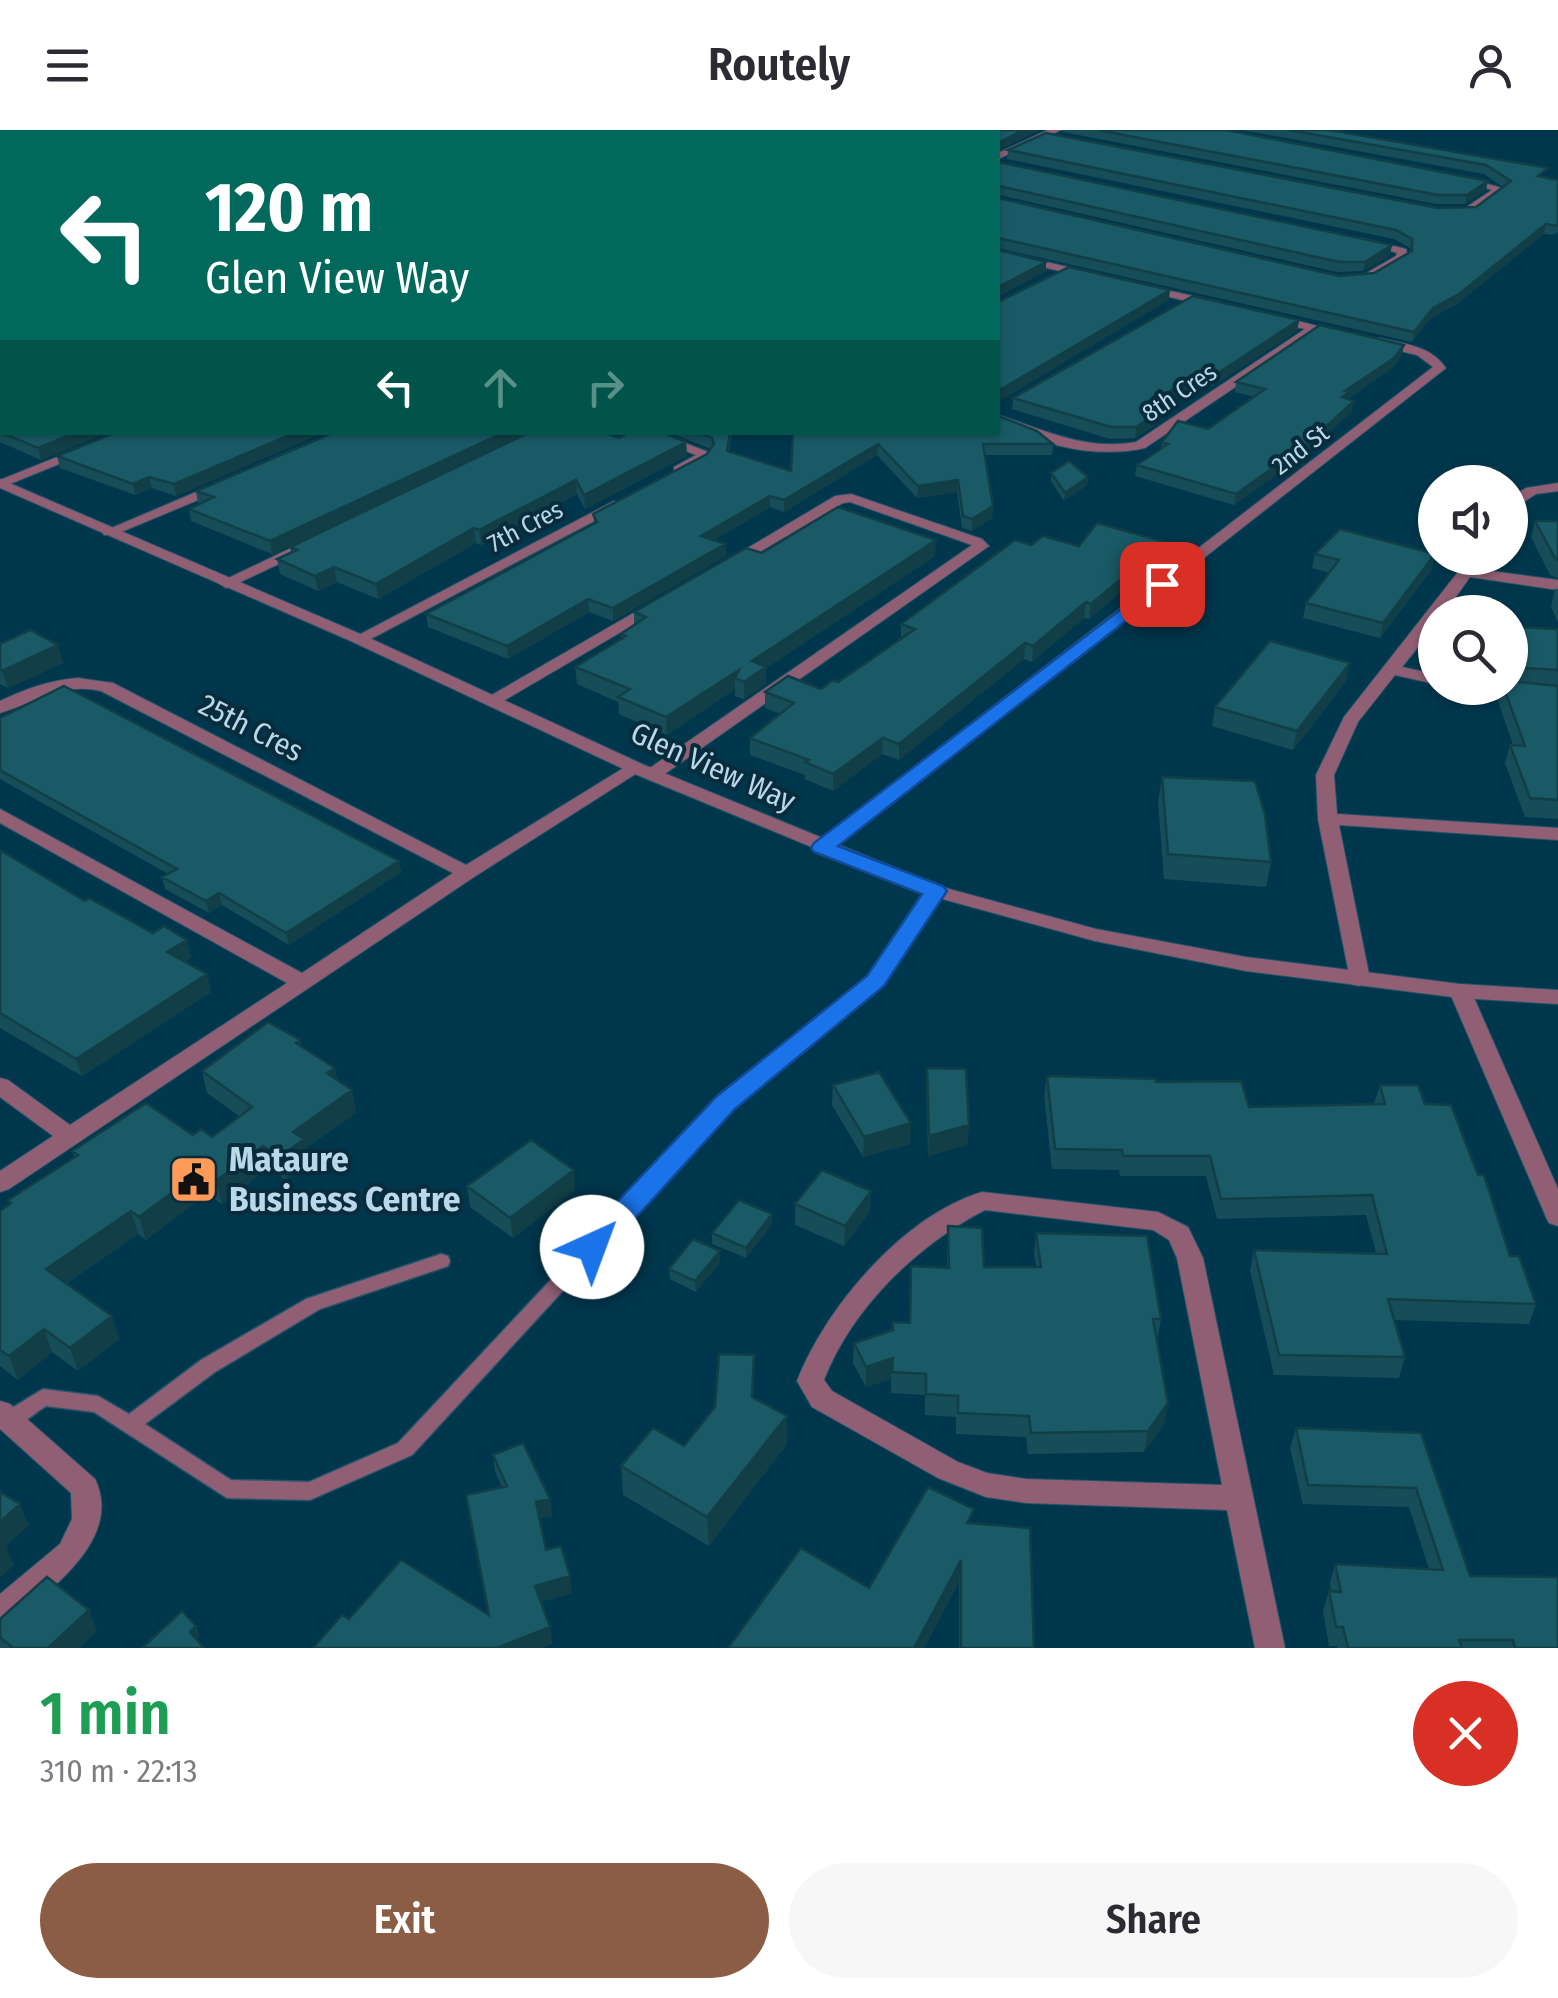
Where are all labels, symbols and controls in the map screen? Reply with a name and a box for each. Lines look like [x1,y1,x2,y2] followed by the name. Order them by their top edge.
[40,38,95,93] icon: menu
[708,38,850,92] text: Routely
[1463,38,1518,93] icon: person
[205,166,373,250] text: 120 m
[40,170,170,300] icon: left
[205,251,469,305] text: Glen View Way
[1137,357,1222,429] street label: 8th Cres
[368,360,423,415] icon: left
[473,360,528,415] icon: ahead
[578,360,633,415] icon: right
[1266,418,1336,481] street label: 2nd St
[1418,465,1528,705] map controls
[1418,465,1528,575] button: sound
[483,495,568,559] street label: 7th Cres
[1120,542,1205,627] pin
[1135,557,1190,612] icon: arrive
[1418,595,1528,705] button: search
[193,687,309,769] street label: 25th Cres
[625,715,801,820] street label: Glen View Way
[229,1138,461,1220] place label: Mataure Business Centre
[168,1153,220,1205] public building icon: Mataure Business Centre
[540,1195,644,1299] position arrow
[40,1678,171,1750] text: 1 min
[1413,1681,1518,1786] button: close
[40,1752,197,1790] text: 310 m · 22:13
[40,1863,769,1978] button: Exit
[789,1863,1518,1978] button: Share

